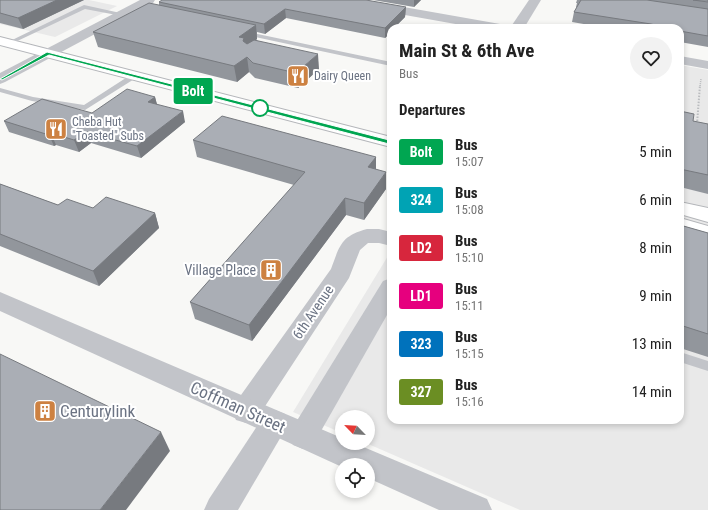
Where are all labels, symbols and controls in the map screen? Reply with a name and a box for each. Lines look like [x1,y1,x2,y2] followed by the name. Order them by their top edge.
[630,37,672,79] button: heart
[399,39,534,62] text: Main St & 6th Ave
[285,63,311,89] restaurant icon: Dairy Queen
[399,66,418,81] text: Bus
[314,69,371,83] place label: Dairy Queen
[165,78,221,104] line badge: Bolt
[182,83,204,99] text: Bolt
[251,99,269,117] unlabelled marker
[399,101,465,119] text: Departures
[72,115,144,143] place label: Cheba Hut "Toasted" Subs
[43,116,69,142] restaurant icon: Cheba Hut "Toasted" Subs
[455,136,478,154] text: Bus
[639,143,672,161] text: 5 min
[410,144,432,160] text: Bolt
[455,154,484,169] text: 15:07
[455,184,478,202] text: Bus
[639,191,672,209] text: 6 min
[410,192,432,208] text: 324
[455,202,484,217] text: 15:08
[455,232,478,250] text: Bus
[639,239,672,257] text: 8 min
[410,240,432,256] text: LD2
[455,250,484,265] text: 15:10
[258,257,284,283] building icon: Village Place
[184,262,256,278] place label: Village Place
[455,280,478,298] text: Bus
[289,282,337,342] street label: 6th Avenue
[639,287,672,305] text: 9 min
[410,288,432,304] text: LD1
[455,298,484,313] text: 15:11
[455,328,478,346] text: Bus
[632,335,672,353] text: 13 min
[410,336,432,352] text: 323
[455,346,484,361] text: 15:15
[455,376,478,394] text: Bus
[187,377,289,437] street label: Coffman Street
[632,383,672,401] text: 14 min
[410,384,432,400] text: 327
[455,394,484,409] text: 15:16
[32,398,58,424] building icon: Centurylink
[60,401,136,421] place label: Centurylink
[335,410,375,450] north arrow
[335,410,375,498] map controls
[335,458,375,498] button: locate

